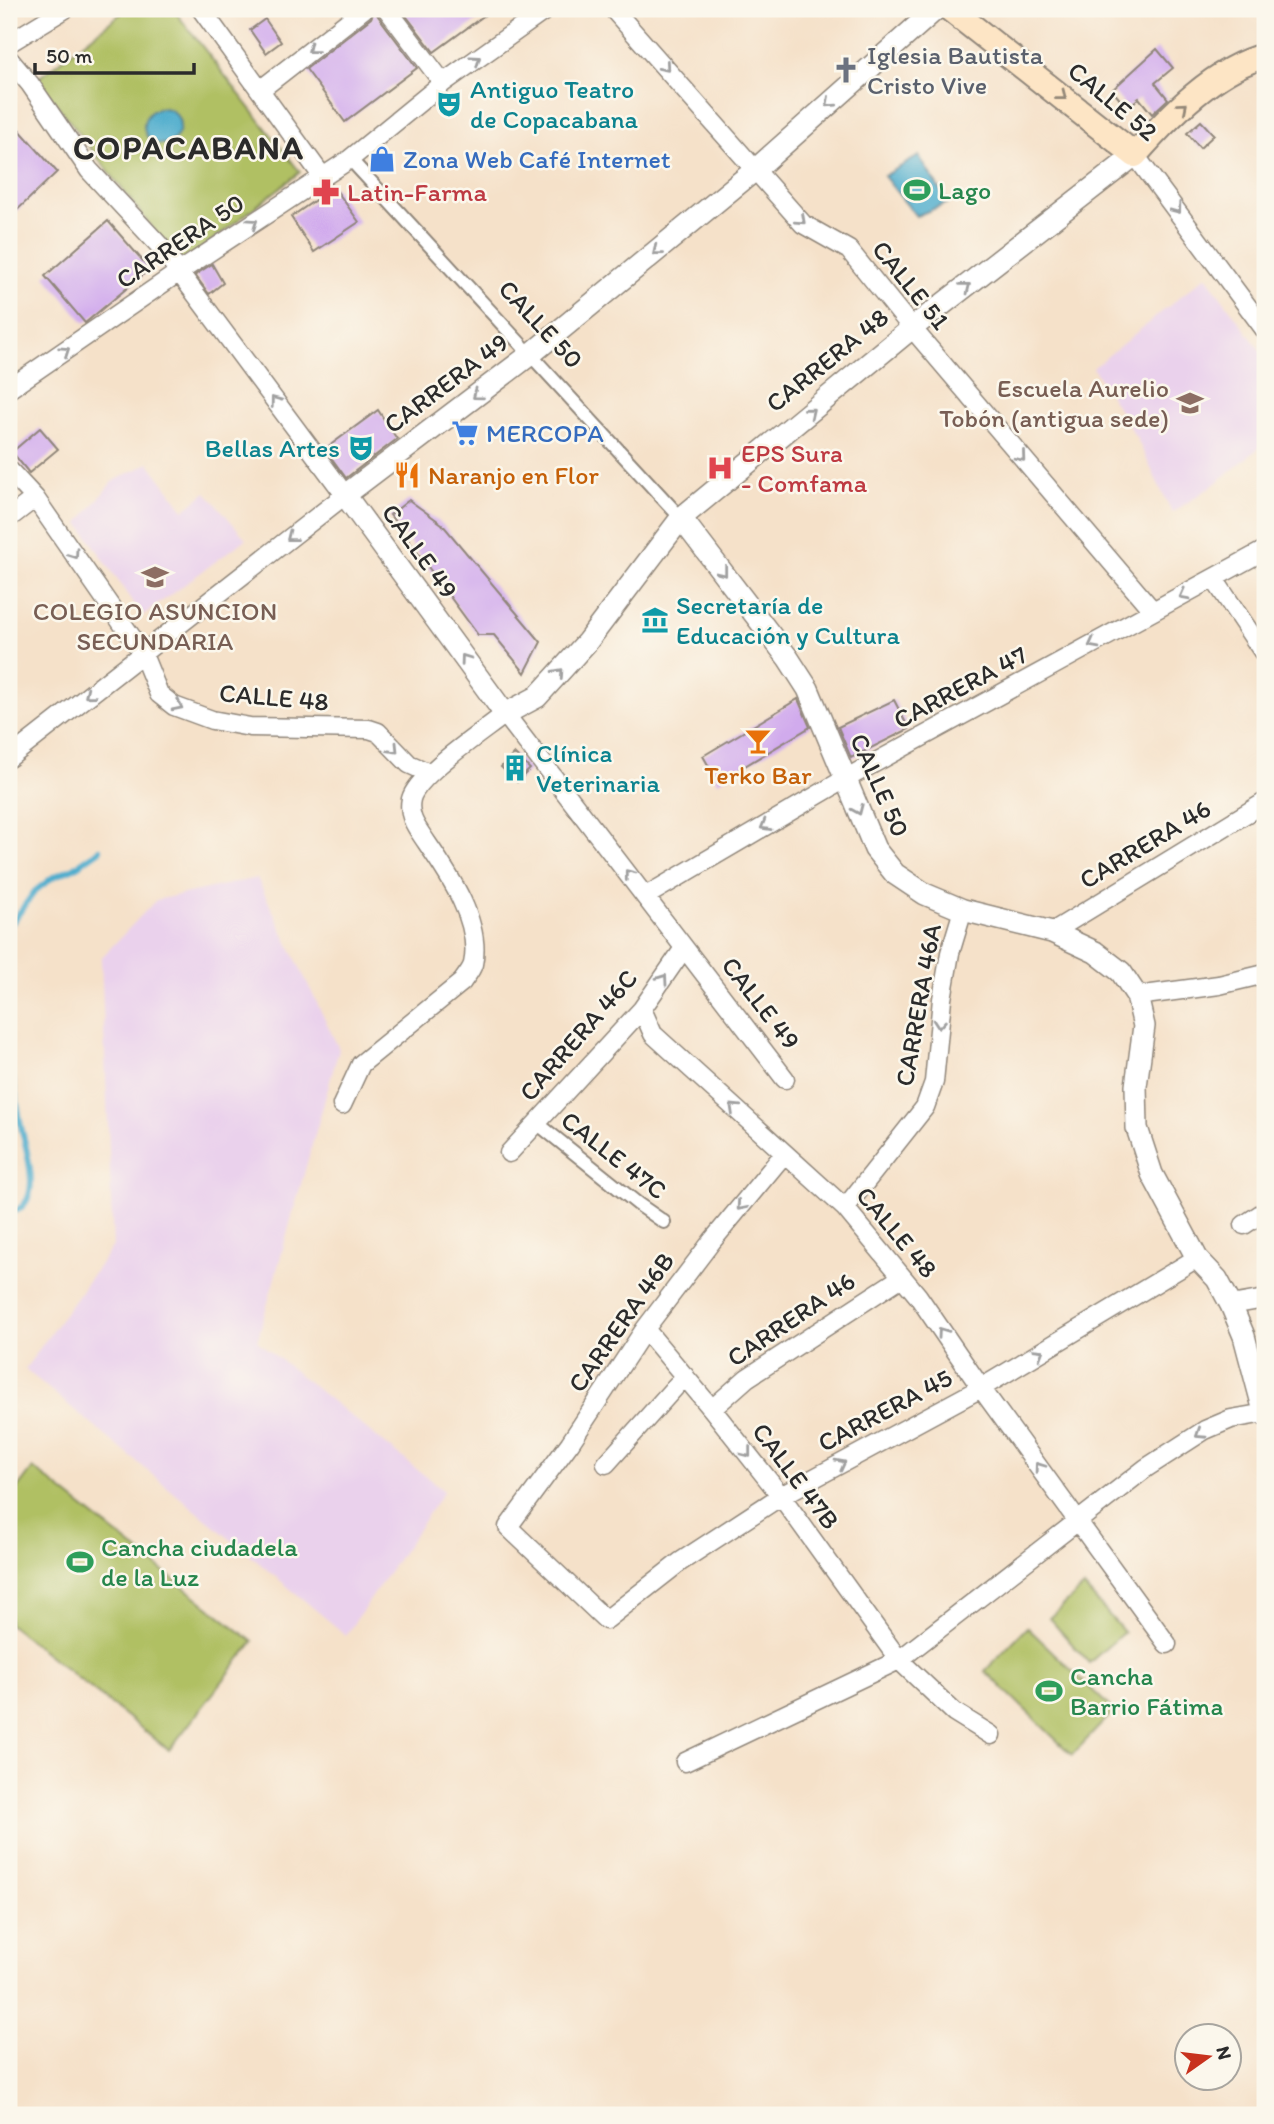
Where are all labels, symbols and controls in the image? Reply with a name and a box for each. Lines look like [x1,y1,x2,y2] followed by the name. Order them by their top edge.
[35,32,194,76] scale bar
[867,39,1044,101] place label: Iglesia Bautista Cristo Vive
[307,41,320,54] one-way arrow
[46,43,93,68] text: 50 m
[1062,54,1165,148] street label: CALLE 52
[468,55,481,68] one-way arrow
[831,55,861,85] church icon: Iglesia Bautista Cristo Vive
[656,59,669,72] one-way arrow
[470,73,639,135] place label: Antiguo Teatro de Copacabana
[1054,88,1066,101] one-way arrow
[434,89,464,119] theatre icon: Antiguo Teatro de Copacabana
[826,95,839,107] one-way arrow
[1175,102,1187,115] one-way arrow
[73,128,305,167] district label: COPACABANA
[403,143,671,175] place label: Zona Web Café Internet
[367,144,397,174] shop icon: Zona Web Café Internet
[938,174,991,206] place label: Lago
[902,175,932,205] sports icon: Lago
[347,176,487,208] place label: Latin-Farma
[311,177,341,207] pharmacy icon: Latin-Farma
[110,186,250,296] street label: CARRERA 50
[1169,201,1181,214] one-way arrow
[793,212,806,224] one-way arrow
[245,219,258,231] one-way arrow
[865,234,957,336] street label: CALLE 51
[653,242,665,255] one-way arrow
[492,273,590,375] street label: CALLE 50
[959,282,971,295] one-way arrow
[759,301,895,419] street label: CARRERA 48
[377,326,515,440] street label: CARRERA 49
[57,347,70,359] one-way arrow
[939,372,1169,434] place label: Escuela Aurelio Tobón (antigua sede)
[472,387,484,400] one-way arrow
[1175,388,1205,418] school or university icon: Escuela Aurelio Tobón (antigua sede)
[271,396,283,408] one-way arrow
[802,408,814,421] one-way arrow
[486,417,604,449] place label: MERCOPA
[450,418,480,448] supermarket icon: MERCOPA
[205,432,340,464] place label: Bellas Artes
[346,433,376,463] theatre icon: Bellas Artes
[741,437,868,499] place label: EPS Sura - Comfama
[1013,448,1025,461] one-way arrow
[705,453,735,483] hospital icon: EPS Sura - Comfama
[428,459,599,491] place label: Naranjo en Flor
[392,460,422,490] restaurant icon: Naranjo en Flor
[375,497,465,605] street label: CALLE 49
[286,528,299,541] one-way arrow
[66,546,78,559] one-way arrow
[140,562,170,592] school or university icon: COLEGIO ASUNCION SECUNDARIA
[714,564,727,576] one-way arrow
[1179,587,1191,601] one-way arrow
[676,589,900,651] place label: Secretaría de Educación y Cultura
[33,595,277,657] place label: COLEGIO ASUNCION SECUNDARIA
[640,605,670,635] museum icon: Secretaría de Educación y Cultura
[1088,636,1100,649] one-way arrow
[888,638,1032,736] street label: CARRERA 47
[460,654,473,667] one-way arrow
[550,668,563,681] one-way arrow
[218,676,330,718] street label: CALLE 48
[84,686,97,699] one-way arrow
[171,697,183,711] one-way arrow
[743,726,773,756] bar icon: Terko Bar
[843,728,917,842] street label: CALLE 50
[536,737,660,799] place label: Clínica Veterinaria
[386,741,399,754] one-way arrow
[500,753,530,783] building icon: Clínica Veterinaria
[704,759,812,791] place label: Terko Bar
[1073,792,1217,896] street label: CARRERA 46
[850,804,864,816] one-way arrow
[760,817,773,830] one-way arrow
[624,869,637,881] one-way arrow
[888,921,948,1089] street label: CARRERA 46A
[715,950,807,1056] street label: CALLE 49
[512,962,644,1108] street label: CARRERA 46C
[655,974,667,987] one-way arrow
[932,1018,947,1030] one-way arrow
[729,1103,742,1116] one-way arrow
[555,1104,673,1206] street label: CALLE 47C
[849,1180,945,1284] street label: CALLE 48
[737,1198,749,1211] one-way arrow
[561,1246,681,1398] street label: CARRERA 46B
[721,1264,861,1374] street label: CARRERA 46
[938,1327,950,1340] one-way arrow
[1032,1348,1045,1361] one-way arrow
[812,1361,958,1459] street label: CARRERA 45
[746,1416,846,1536] street label: CALLE 47B
[1195,1425,1208,1438] one-way arrow
[738,1445,751,1457] one-way arrow
[833,1459,846,1472] one-way arrow
[1035,1462,1047,1474] one-way arrow
[101,1531,298,1593] place label: Cancha ciudadela de la Luz
[65,1547,95,1577] sports icon: Cancha ciudadela de la Luz
[1070,1660,1223,1722] place label: Cancha Barrio Fátima
[1034,1676,1064,1706] sports icon: Cancha Barrio Fátima
[1172,2022,1242,2092] north arrow
[1211,2044,1237,2062] text: N

